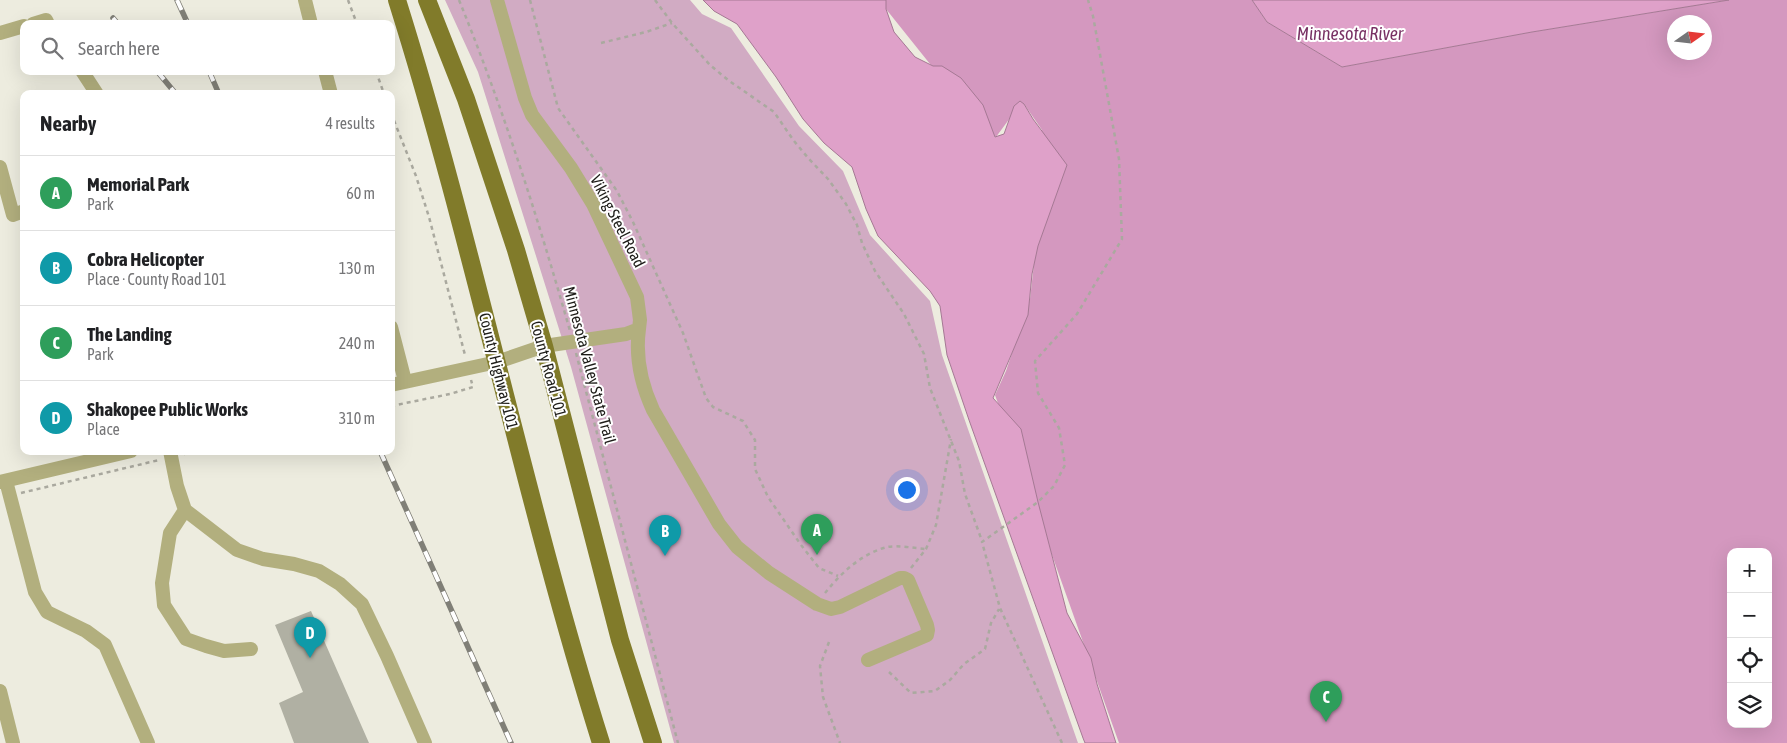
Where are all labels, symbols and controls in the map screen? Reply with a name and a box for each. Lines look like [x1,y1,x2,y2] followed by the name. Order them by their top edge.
[1667,15,1712,60] north arrow
[20,20,395,75] search box
[1297,23,1404,44] water label: Minnesota River
[38,34,66,62] icon: search
[78,37,160,59] text: Search here
[40,111,96,135] text: Nearby
[325,114,375,132] text: 4 results
[586,172,649,271] street label: Viking Steel Road
[87,173,189,195] text: Memorial Park
[52,184,60,202] text: A
[346,184,375,202] text: 60 m
[87,195,114,213] text: Park
[87,248,204,270] text: Cobra Helicopter
[52,259,60,277] text: B
[339,259,375,277] text: 130 m
[87,270,226,288] text: Place · County Road 101
[559,284,620,447] street label: Minnesota Valley State Trail
[475,311,522,431] street label: County Highway 101
[527,319,570,419] street label: County Road 101
[87,323,172,345] text: The Landing
[52,334,60,352] text: C
[339,334,375,352] text: 240 m
[87,345,114,363] text: Park
[87,398,248,420] text: Shakopee Public Works
[52,409,60,427] text: D
[339,409,375,427] text: 310 m
[87,420,120,438] text: Place
[894,477,920,503] your location
[801,514,833,555] pin: A
[649,515,681,556] pin: B
[1727,548,1772,728] map controls
[1727,548,1772,593] button: +
[1727,593,1772,638] button: −
[294,617,326,658] pin: D
[1727,638,1772,683] button: locate
[1310,681,1342,722] pin: C
[1727,683,1772,728] button: layers

